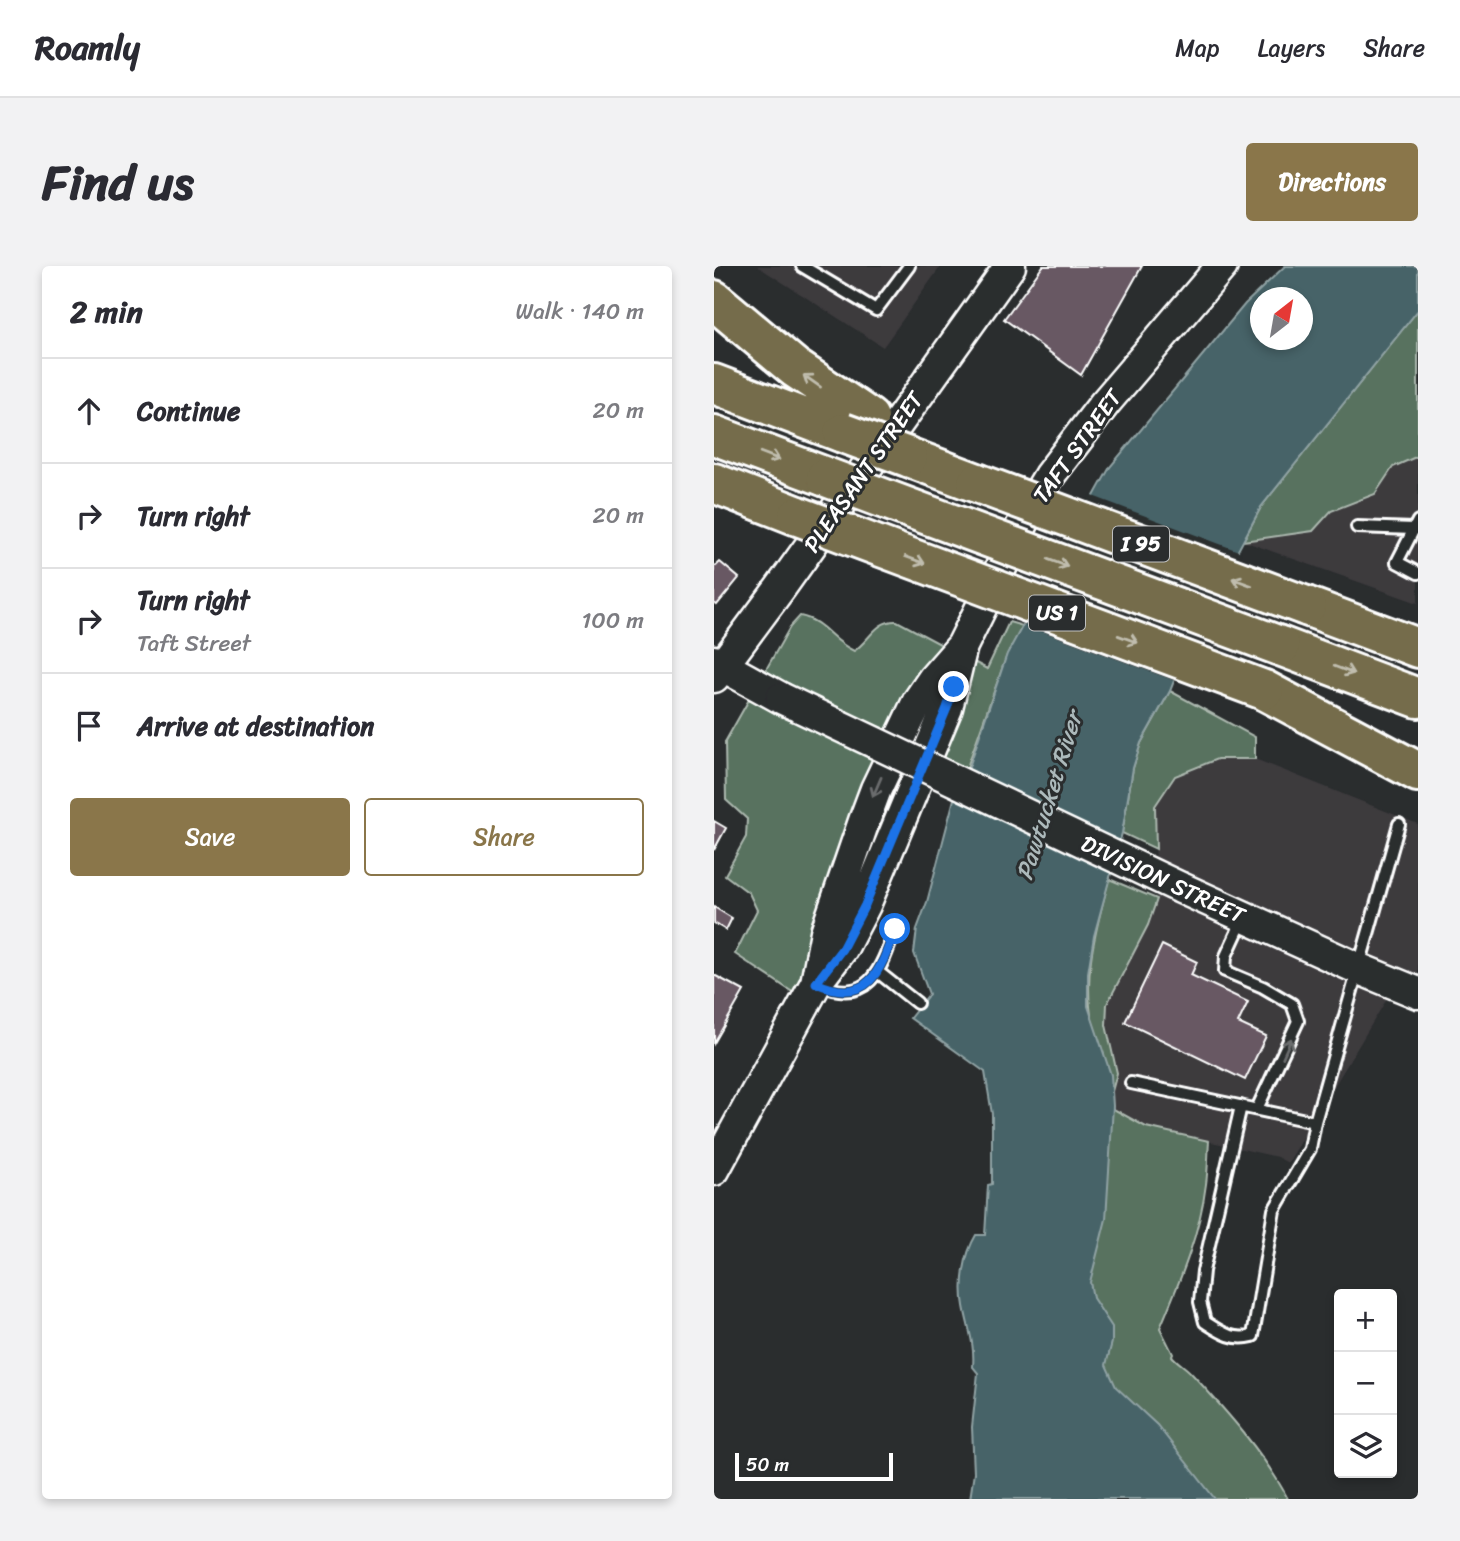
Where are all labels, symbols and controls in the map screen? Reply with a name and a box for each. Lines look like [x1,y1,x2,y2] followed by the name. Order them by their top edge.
[35,19,140,77] text: Roamly
[1175,27,1220,69] text: Map
[1258,27,1325,69] text: Layers
[1363,27,1425,69] text: Share
[42,139,194,226] text: Find us
[1246,143,1418,221] button: Directions
[70,285,143,339] text: 2 min
[1250,287,1313,350] north arrow
[515,291,644,332] text: Walk · 140 m
[803,373,822,388] one-way arrow
[1022,379,1134,512] street label: TAFT STREET
[792,382,935,562] street label: PLEASANT STREET
[137,388,240,434] text: Continue
[593,390,644,431] text: 20 m
[70,392,108,430] icon: ahead
[759,451,781,463] one-way arrow
[137,493,250,539] text: Turn right
[593,495,644,536] text: 20 m
[70,497,108,535] icon: right
[1113,526,1169,562] road number: I 95
[904,554,926,567] one-way arrow
[1047,558,1069,571] one-way arrow
[1231,575,1253,587] one-way arrow
[137,577,250,623] text: Turn right
[1029,596,1085,630] road number: US 1
[581,600,644,641] text: 100 m
[70,602,108,640] icon: right
[137,623,251,664] text: Taft Street
[1117,634,1139,647] one-way arrow
[1332,665,1354,677] one-way arrow
[938,671,969,702] route end
[137,703,374,749] text: Arrive at destination
[1003,703,1096,885] water label: Pawtucket River
[70,707,108,745] icon: arrive
[870,776,883,798] one-way arrow
[70,798,350,876] button: Save
[364,798,644,876] button: Share
[1074,823,1253,936] street label: DIVISION STREET
[879,913,910,944] route start
[1281,1037,1294,1059] one-way arrow
[1334,1289,1397,1478] map controls
[1334,1289,1397,1352] button: +
[1334,1352,1397,1415] button: −
[1334,1415,1397,1478] button: layers
[746,1448,789,1481] text: 50 m
[735,1450,892,1482] scale bar

